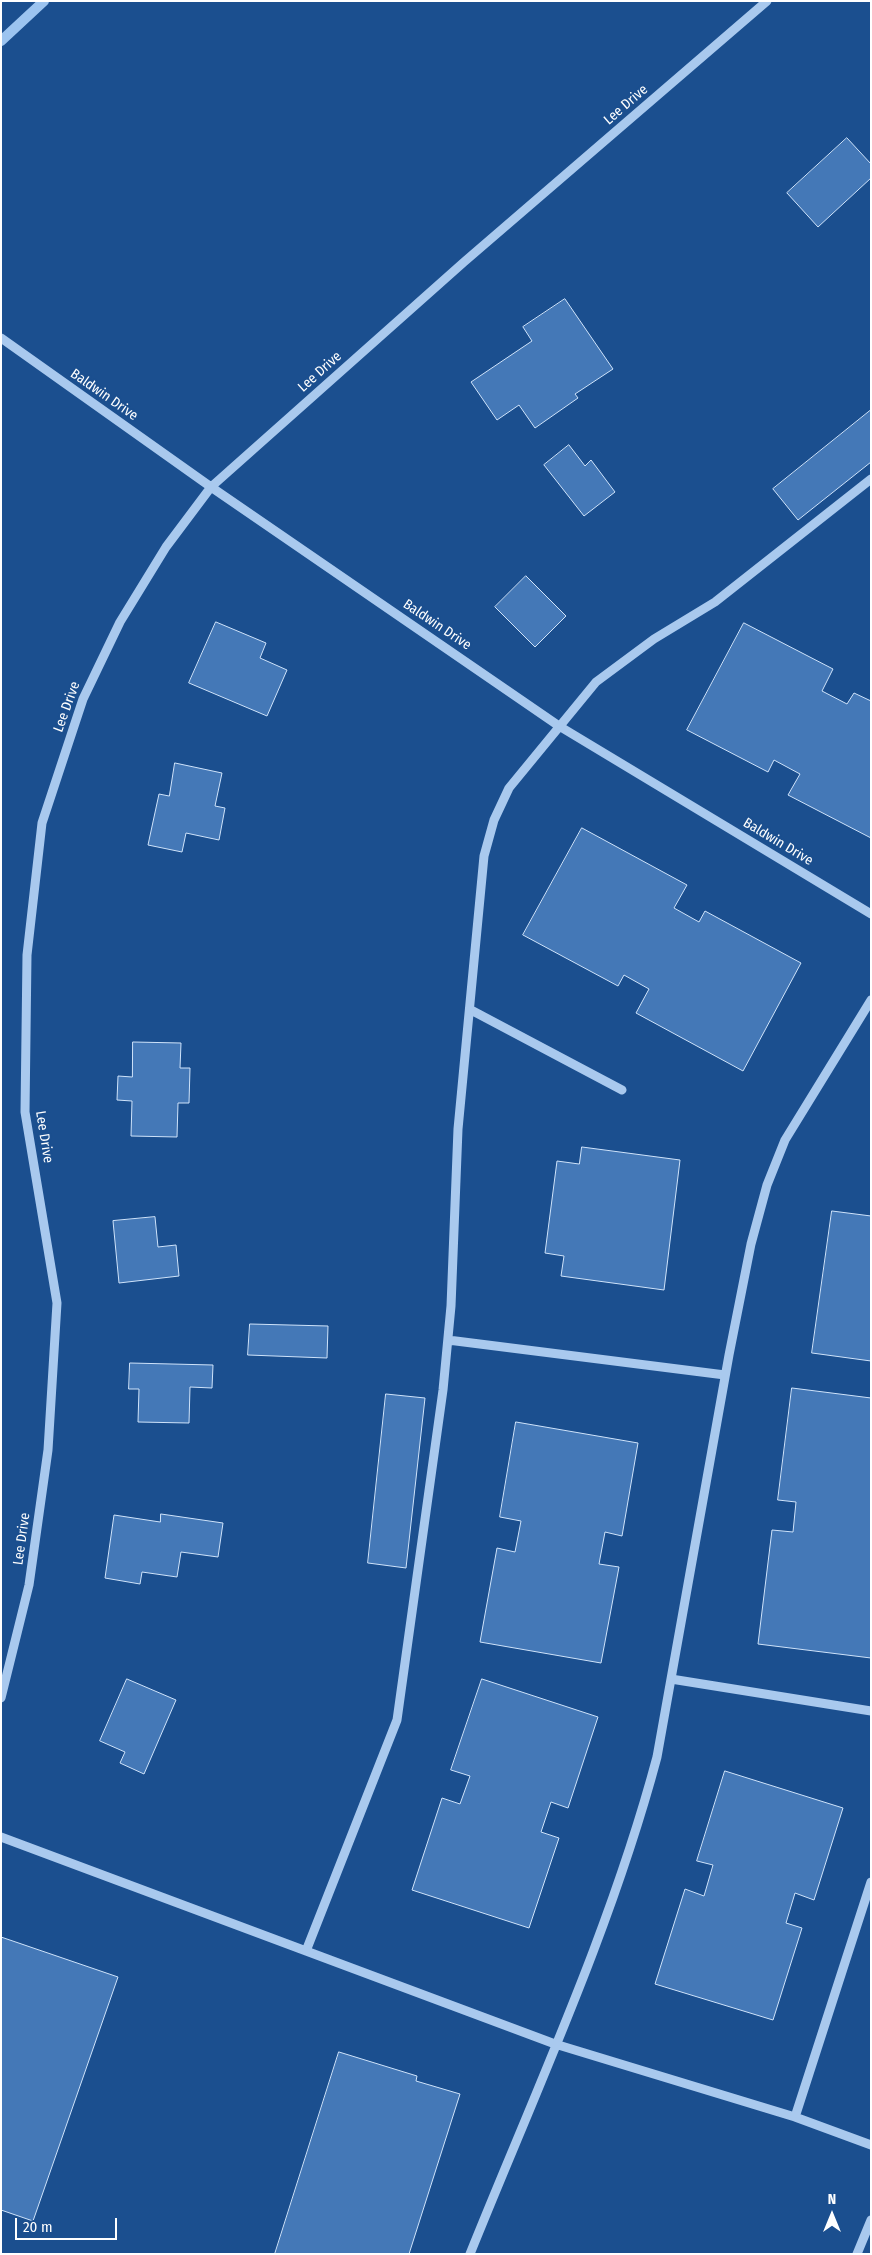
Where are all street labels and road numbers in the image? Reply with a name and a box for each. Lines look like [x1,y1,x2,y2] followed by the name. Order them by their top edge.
[601,81,651,129] street label: Lee Drive
[295,348,345,396] street label: Lee Drive
[67,366,141,424] street label: Baldwin Drive
[400,596,474,654] street label: Baldwin Drive
[50,679,84,735] street label: Lee Drive
[740,815,816,869] street label: Baldwin Drive
[32,1110,56,1164] street label: Lee Drive
[10,1512,34,1566] street label: Lee Drive

